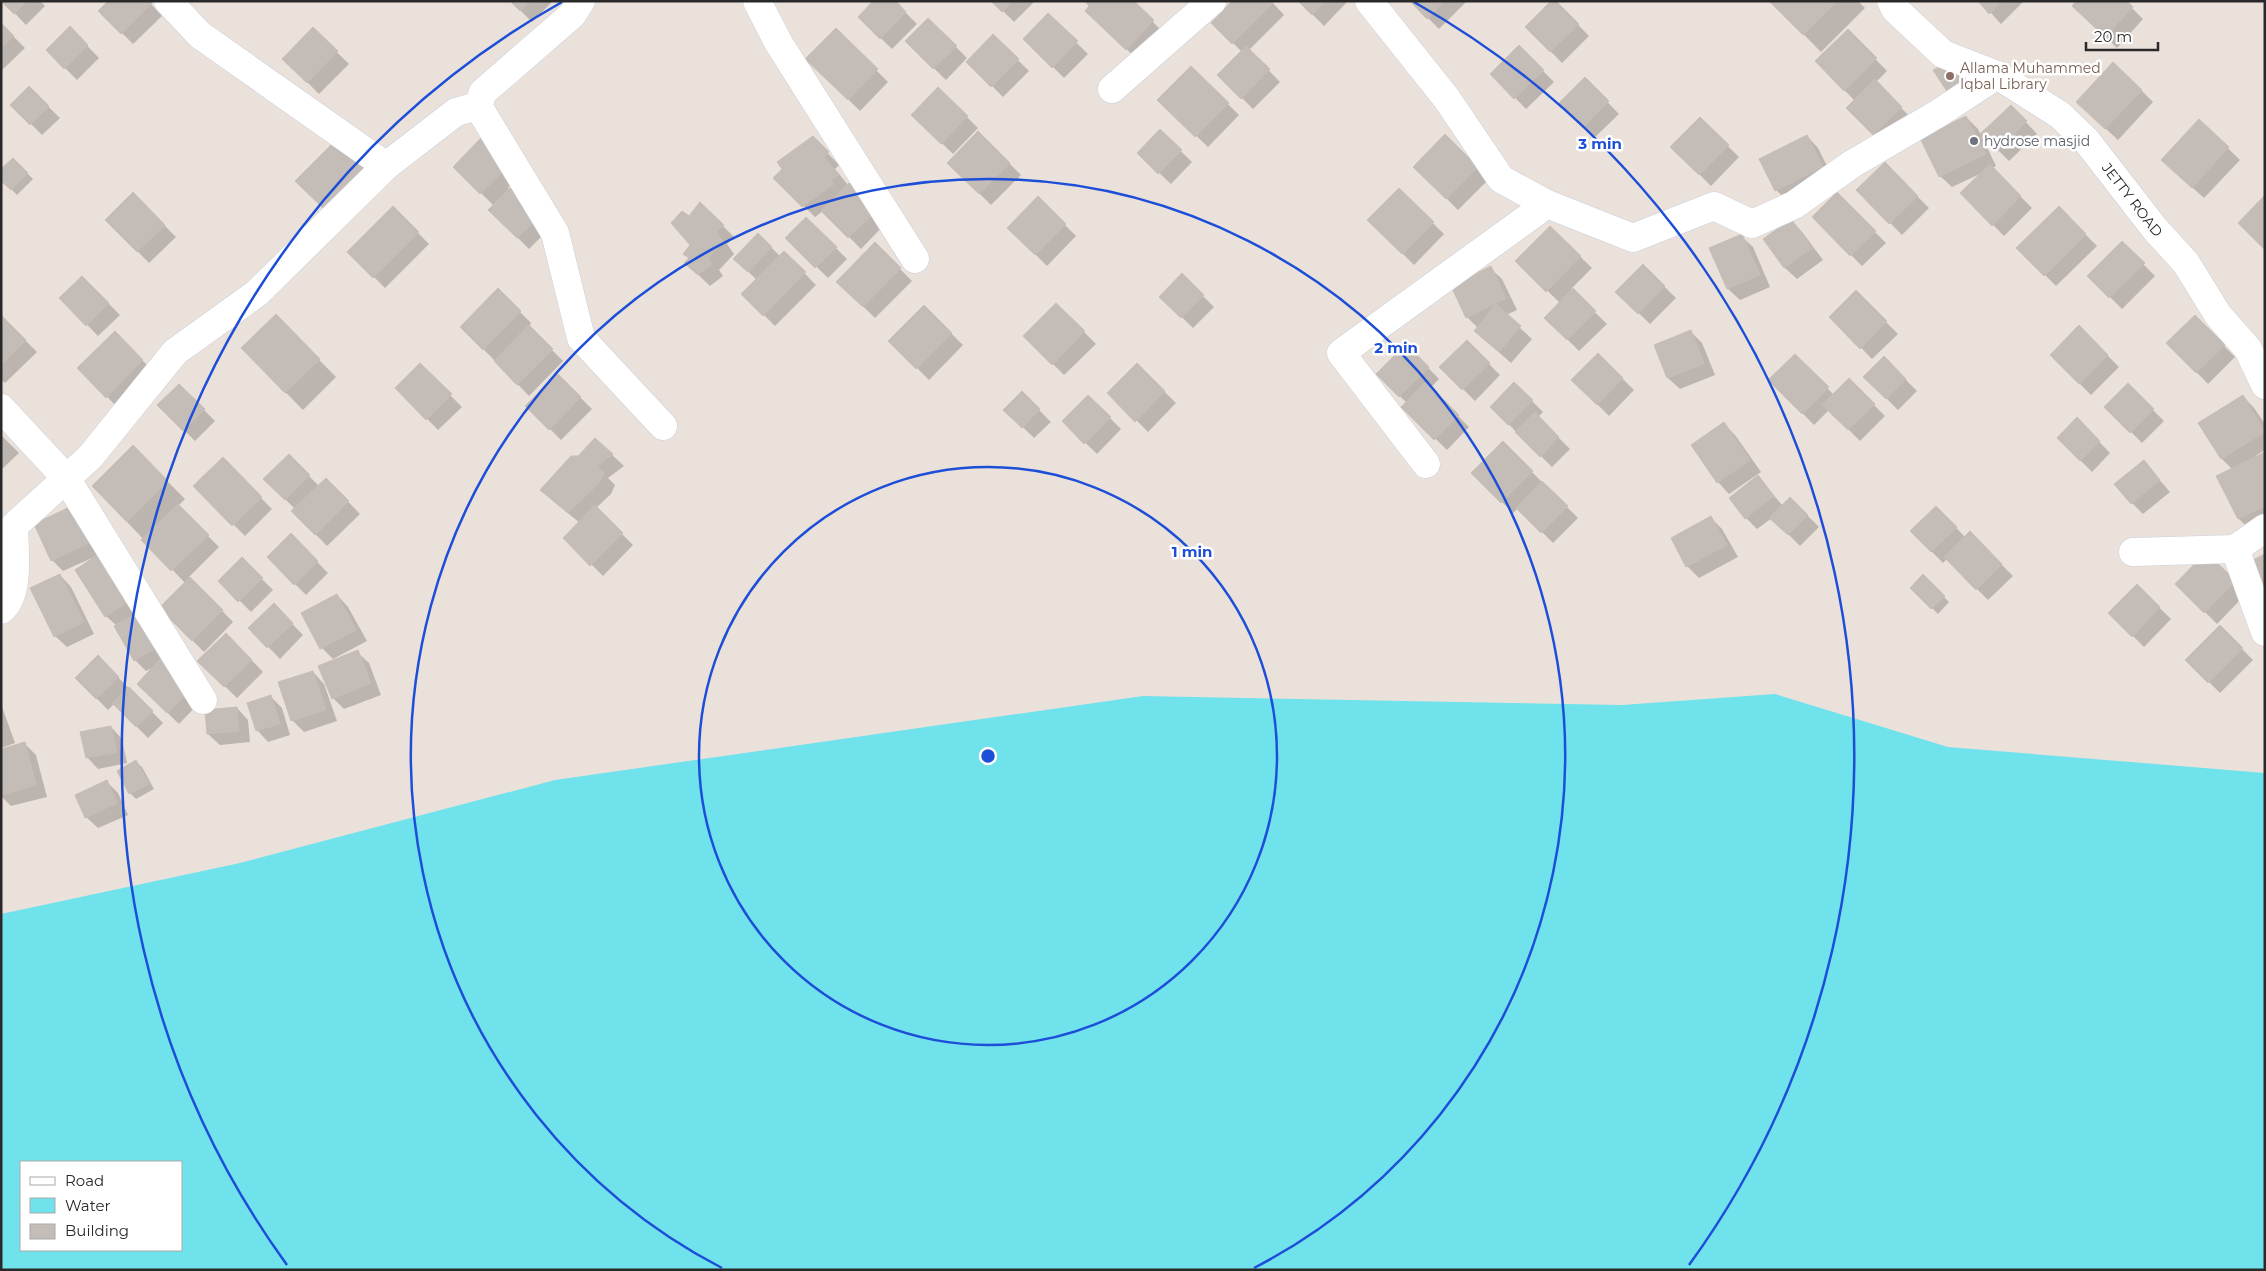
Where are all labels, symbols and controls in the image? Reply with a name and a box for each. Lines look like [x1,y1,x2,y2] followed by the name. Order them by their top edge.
[2086,20,2158,52] scale bar
[2094,27,2132,46] text: 20 m
[1960,59,2101,93] place label: Allama Muhammed Iqbal Library
[1944,70,1956,82] marker: Allama Muhammed Iqbal Library
[1984,132,2090,150] place label: hydrose masjid
[1577,134,1622,153] text: 3 min
[1968,135,1980,147] marker: hydrose masjid
[2098,159,2167,240] street label: JETTY ROAD
[1374,338,1418,357] text: 2 min
[1172,542,1212,561] text: 1 min
[979,747,997,765] centre of rings
[20,1161,182,1251] legend
[65,1171,104,1190] text: Road
[65,1196,111,1215] text: Water
[65,1221,129,1240] text: Building

